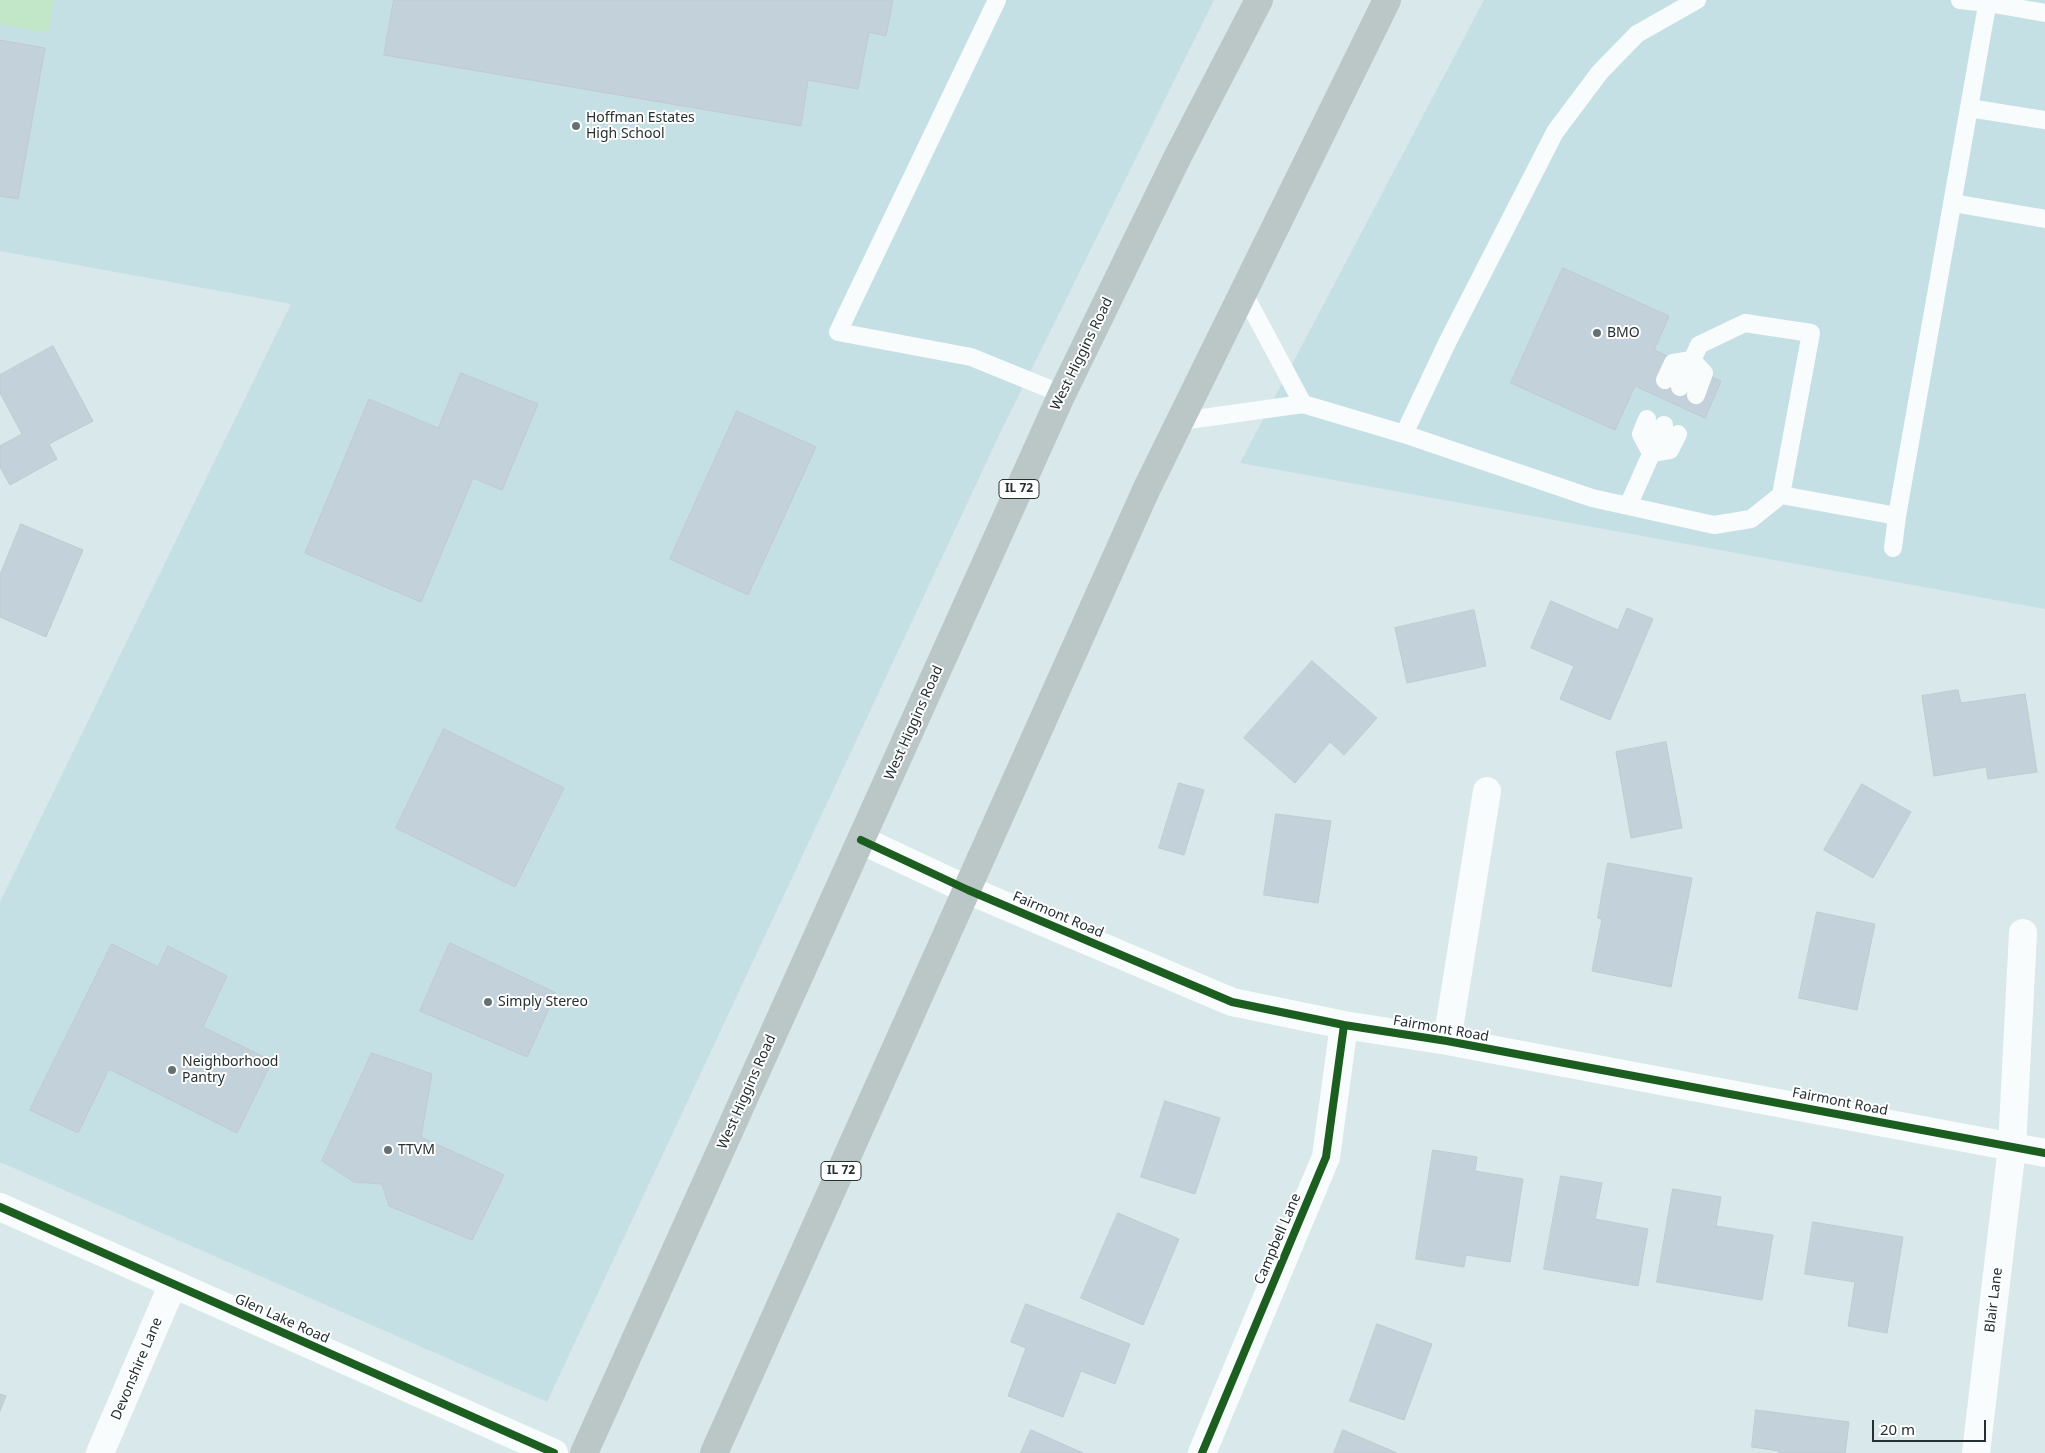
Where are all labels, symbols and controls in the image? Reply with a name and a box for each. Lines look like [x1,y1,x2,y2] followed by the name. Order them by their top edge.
[586,110,695,142] place label: Hoffman Estates High School
[570,120,582,132] marker: Hoffman Estates High School
[1047,295,1117,413] street label: West Higgins Road
[1607,325,1640,341] place label: BMO
[1591,327,1603,339] marker: BMO
[999,479,1039,498] road number: IL 72
[881,663,947,783] street label: West Higgins Road
[1010,888,1106,942] street label: Fairmont Road
[498,994,588,1010] place label: Simply Stereo
[482,996,494,1008] marker: Simply Stereo
[1392,1012,1490,1046] street label: Fairmont Road
[714,1032,780,1152] street label: West Higgins Road
[182,1054,278,1086] place label: Neighborhood Pantry
[166,1064,178,1076] marker: Neighborhood Pantry
[1791,1084,1889,1120] street label: Fairmont Road
[398,1142,435,1158] place label: TTVM
[382,1144,394,1156] marker: TTVM
[821,1162,861,1180] road number: IL 72
[1251,1191,1305,1287] street label: Campbell Lane
[1982,1267,2006,1333] street label: Blair Lane
[232,1291,332,1347] street label: Glen Lake Road
[108,1315,166,1423] street label: Devonshire Lane
[1875,1410,1989,1442] scale bar
[1880,1419,1915,1439] text: 20 m

